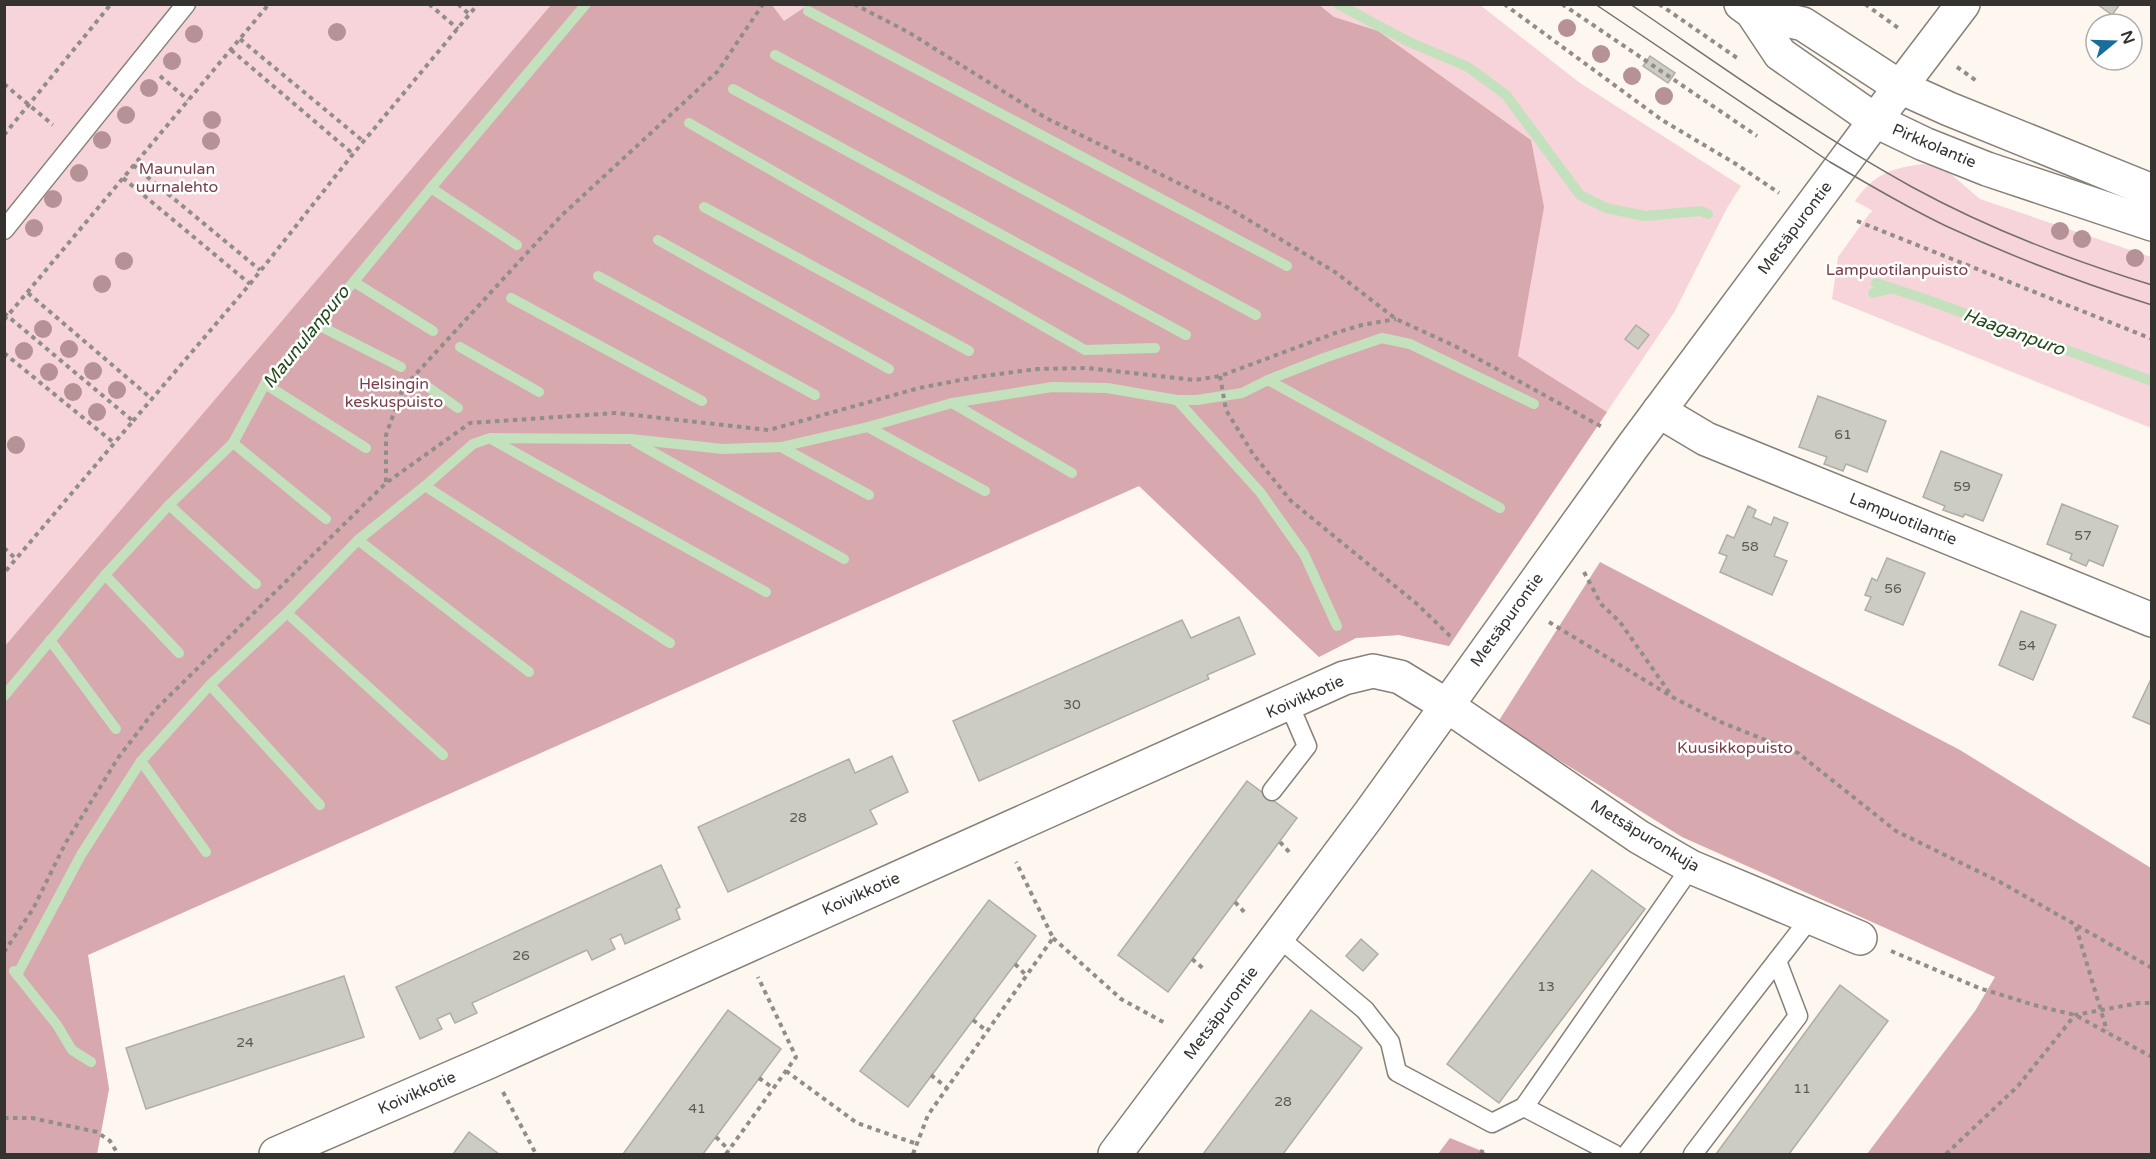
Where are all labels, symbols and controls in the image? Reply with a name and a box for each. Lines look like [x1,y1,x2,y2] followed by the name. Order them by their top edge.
[2084,12,2144,72] north arrow
[2116,28,2139,47] text: N
[1889,119,1979,173] street label: Pirkkolantie
[136,159,218,197] park label: Maunulan uurnalehto
[1754,178,1836,278] street label: Metsäpurontie
[1826,260,1968,280] park label: Lampuotilanpuisto
[258,280,355,393] water label: Maunulanpuro
[1960,304,2069,361] water label: Haaganpuro
[345,374,443,412] park label: Helsingin keskuspuisto
[1834,426,1852,443] house number: 61
[1953,478,1971,495] house number: 59
[1846,488,1960,550] street label: Lampuotilantie
[2074,527,2092,544] house number: 57
[1741,538,1759,555] house number: 58
[1466,569,1548,671] street label: Metsäpurontie
[1884,580,1902,597] house number: 56
[2018,637,2036,654] house number: 54
[1263,671,1347,723] street label: Koivikkotie
[1063,696,1081,713] house number: 30
[1677,738,1793,758] park label: Kuusikkopuisto
[1587,796,1703,876] street label: Metsäpuronkuja
[789,809,807,826] house number: 28
[819,868,903,920] street label: Koivikkotie
[512,947,530,964] house number: 26
[1180,963,1262,1063] street label: Metsäpurontie
[1537,978,1555,995] house number: 13
[236,1034,254,1051] house number: 24
[375,1067,459,1119] street label: Koivikkotie
[1793,1080,1811,1097] house number: 11
[1274,1093,1292,1110] house number: 28
[688,1100,706,1117] house number: 41

